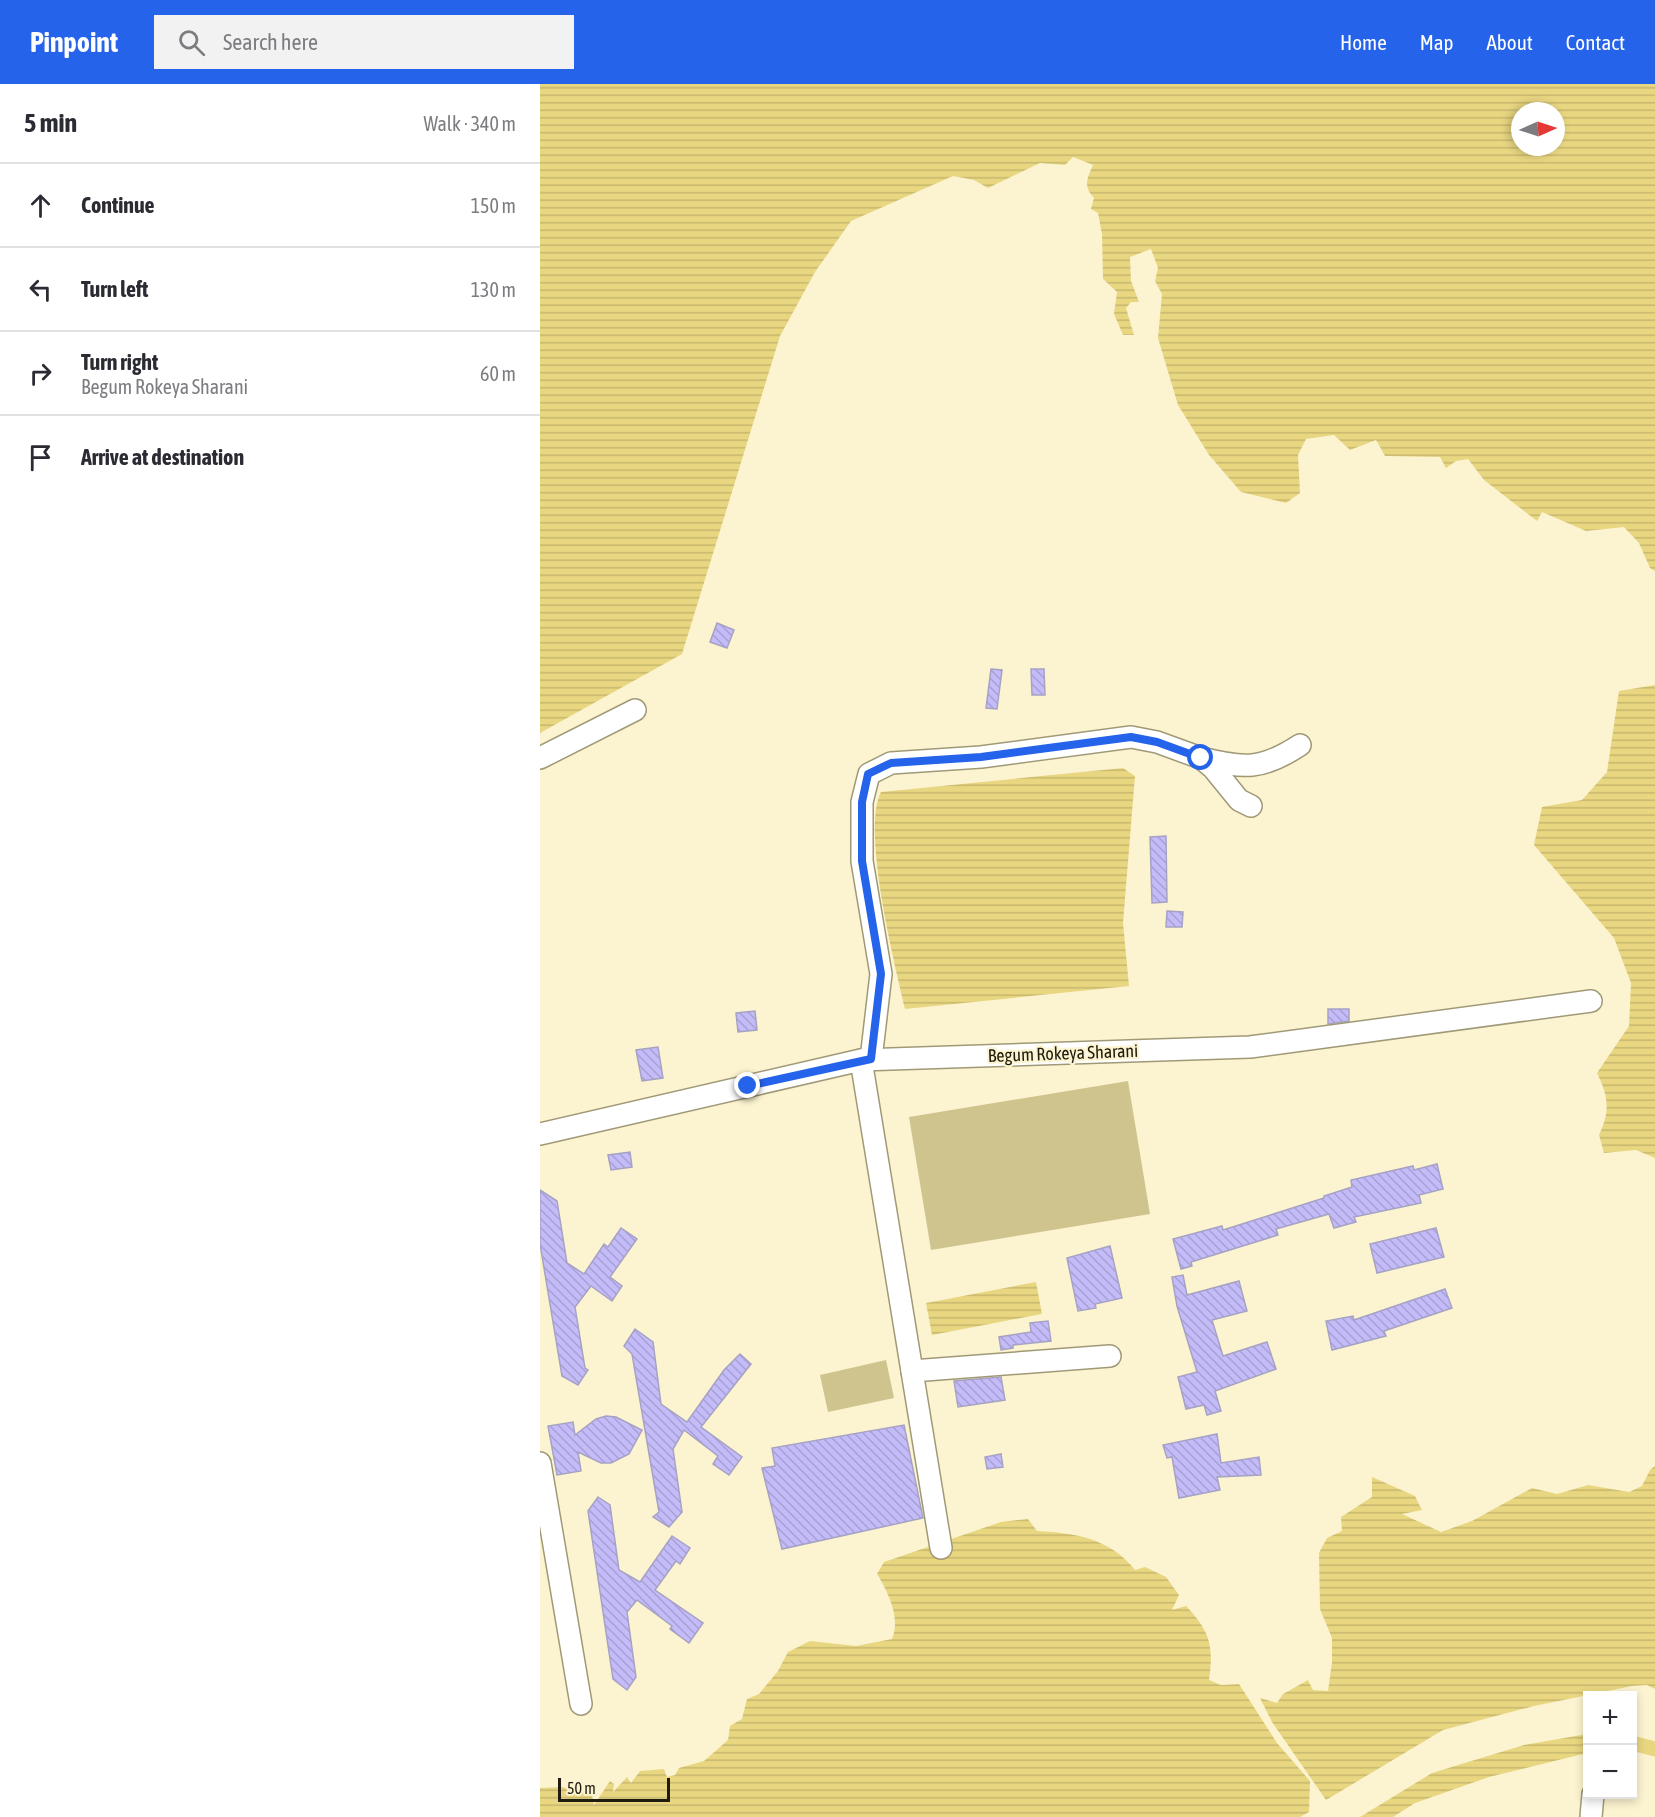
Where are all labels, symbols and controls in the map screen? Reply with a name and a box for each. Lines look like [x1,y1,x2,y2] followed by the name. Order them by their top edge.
[154,15,574,69] search box
[30,26,118,58] text: Pinpoint
[175,26,208,59] icon: search
[223,29,318,55] text: Search here
[1340,30,1387,54] text: Home
[1420,30,1454,54] text: Map
[1487,30,1533,54] text: About
[1566,30,1625,54] text: Contact
[1511,102,1565,156] north arrow
[24,108,77,138] text: 5 min
[424,112,516,135] text: Walk · 340 m
[24,189,57,222] icon: ahead
[81,192,155,218] text: Continue
[471,194,516,217] text: 150 m
[24,273,57,306] icon: left
[81,276,148,302] text: Turn left
[471,278,516,301] text: 130 m
[81,349,158,375] text: Turn right
[24,357,57,390] icon: right
[480,362,516,385] text: 60 m
[81,375,248,398] text: Begum Rokeya Sharani
[24,441,57,474] icon: arrive
[81,444,244,470] text: Arrive at destination
[1187,744,1213,770] route start
[987,1040,1139,1066] street label: Begum Rokeya Sharani
[734,1072,760,1098] route end
[1583,1691,1637,1799] map controls
[1583,1691,1637,1745] button: +
[1583,1745,1637,1799] button: −
[558,1775,670,1802] scale bar
[567,1779,596,1797] text: 50 m

